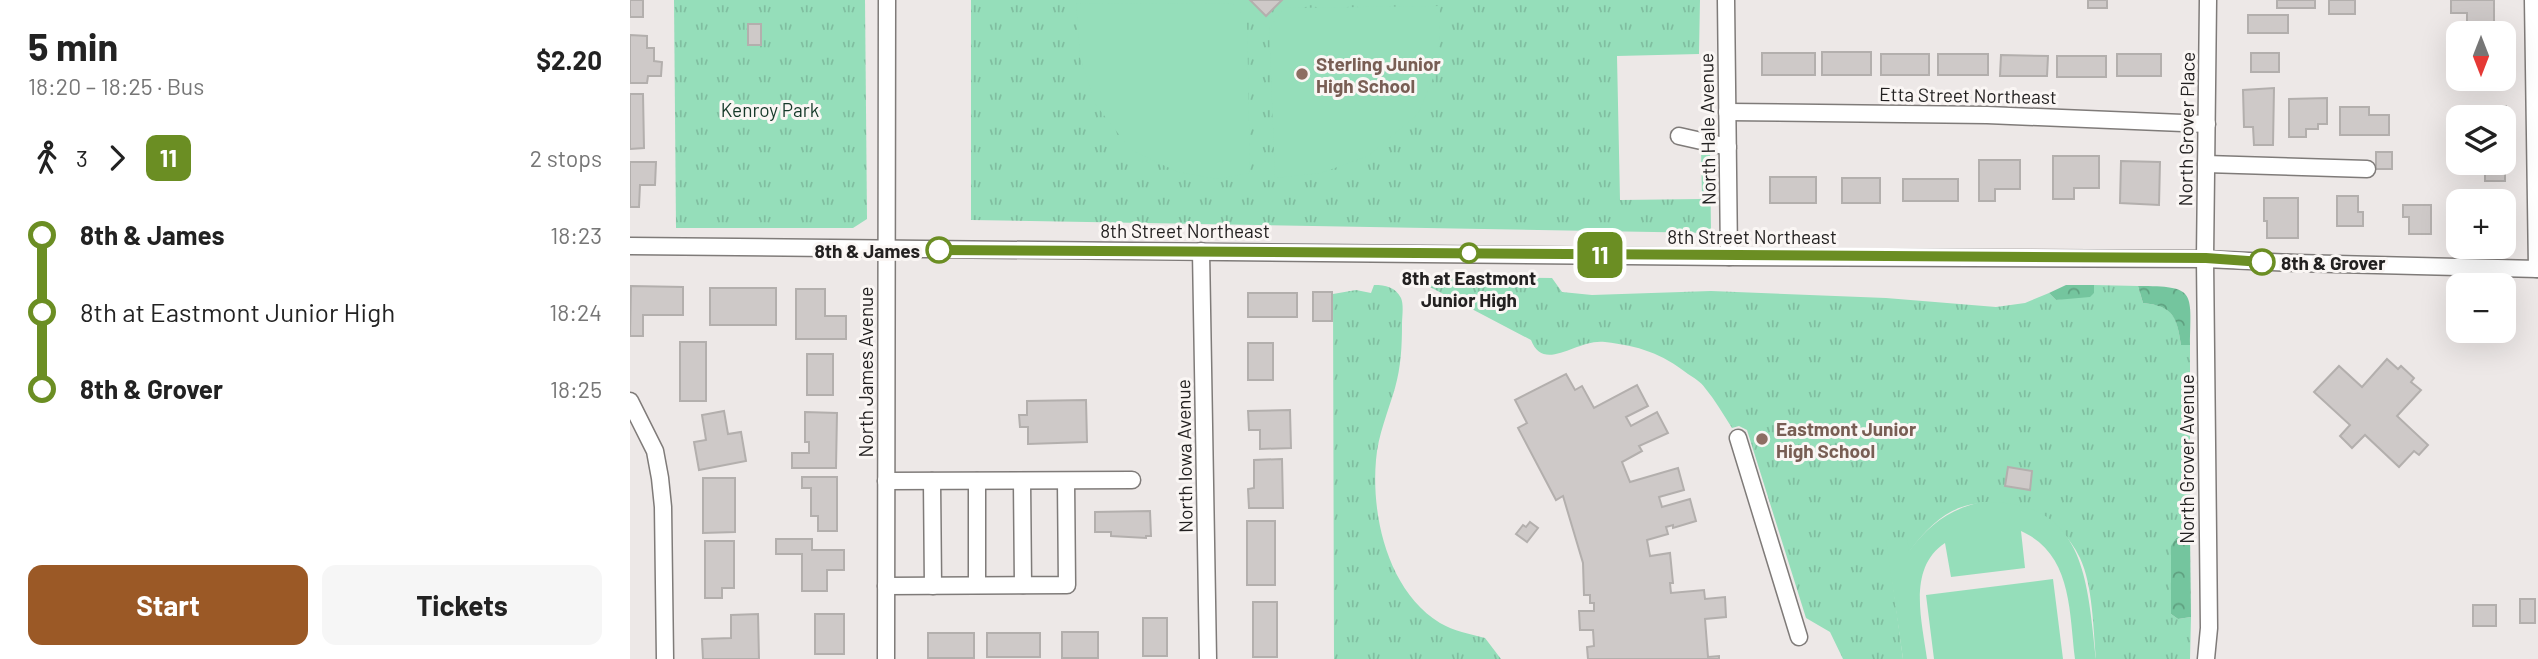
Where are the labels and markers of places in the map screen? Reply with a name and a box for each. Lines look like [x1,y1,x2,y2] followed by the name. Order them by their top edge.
[1316,52,1442,97] place label: Sterling Junior High School
[1294,66,1310,82] marker: Sterling Junior High School
[926,237,952,263] marker: 8th & James
[814,239,920,262] place label: 8th & James
[1459,243,1479,263] marker: 8th at Eastmont Junior High
[2249,249,2275,275] marker: 8th & Grover
[2281,251,2386,274] place label: 8th & Grover
[1402,266,1536,311] place label: 8th at Eastmont Junior High
[1776,417,1917,462] place label: Eastmont Junior High School
[1754,431,1770,447] marker: Eastmont Junior High School

